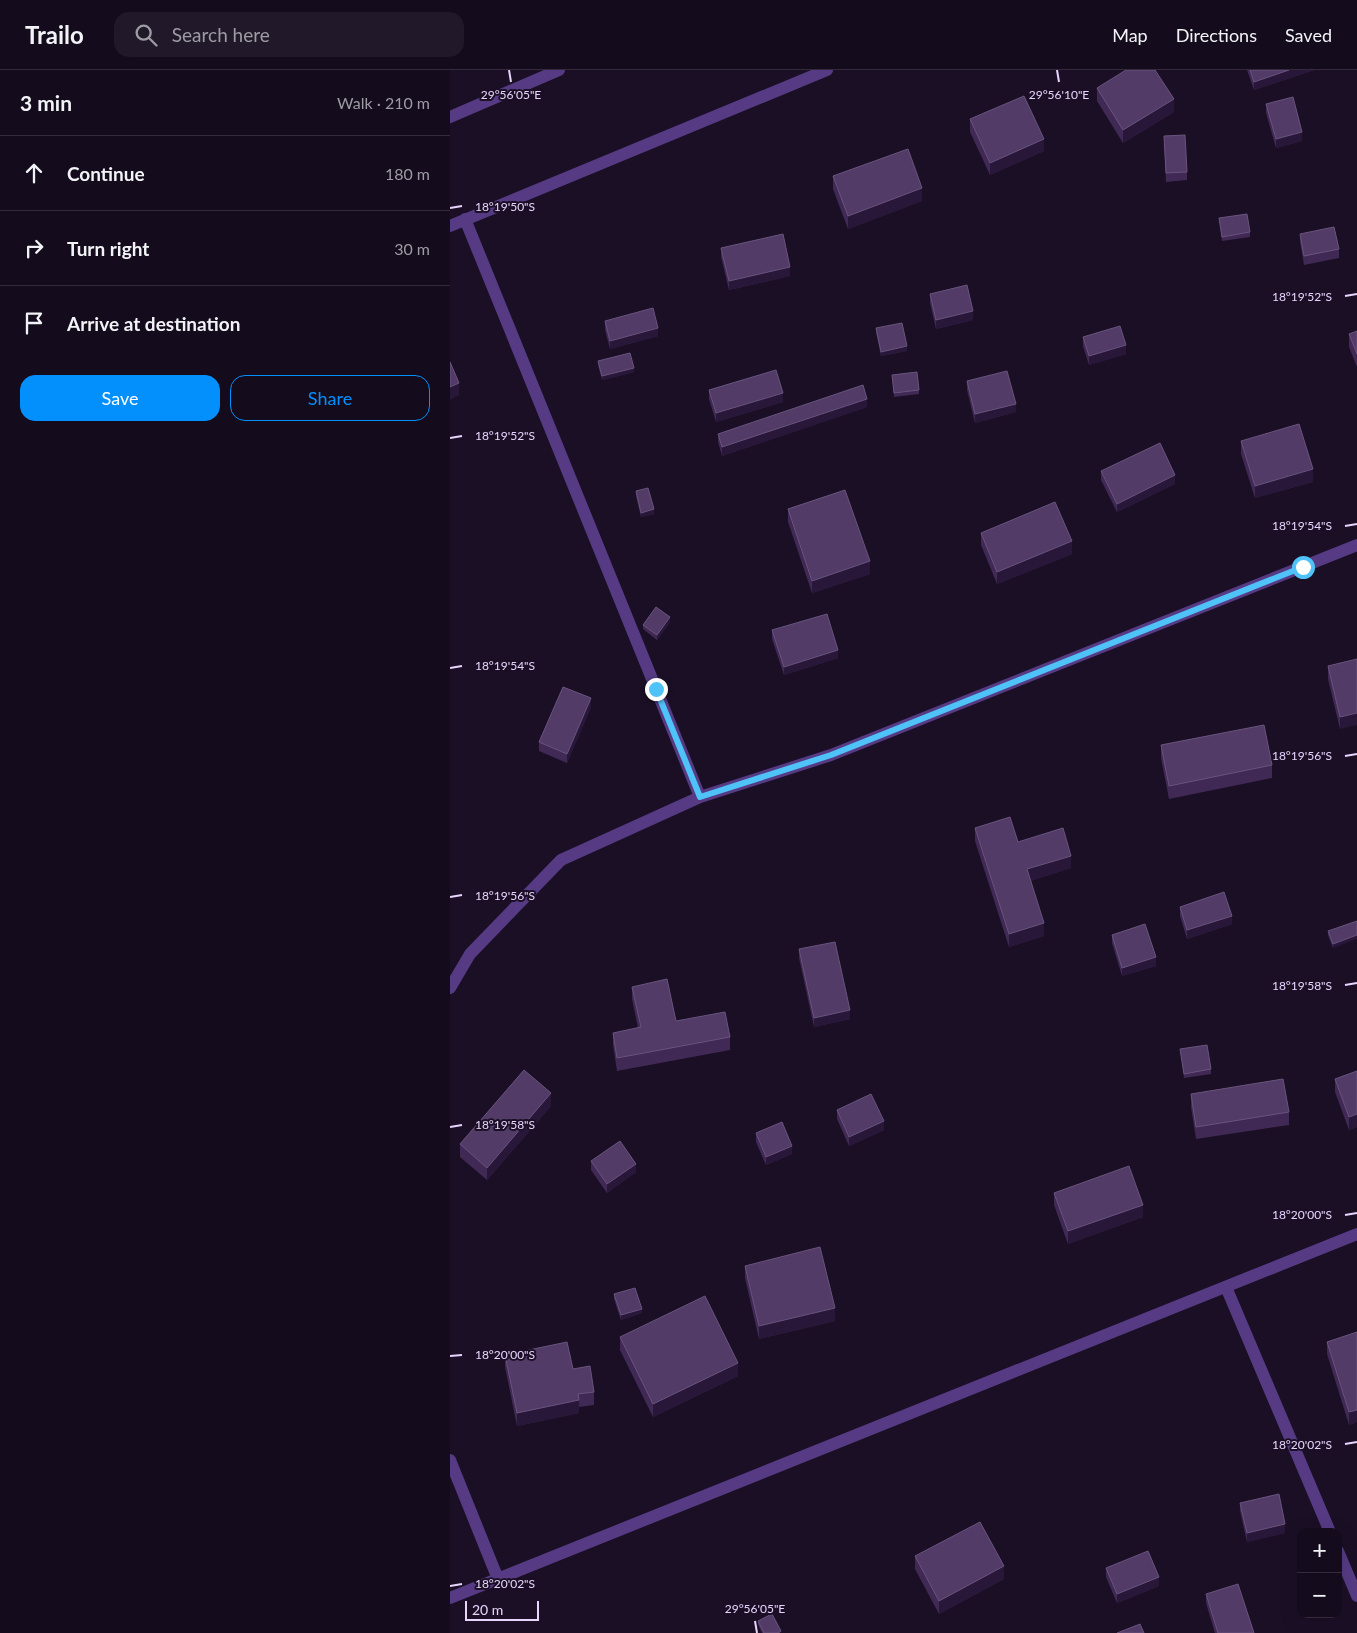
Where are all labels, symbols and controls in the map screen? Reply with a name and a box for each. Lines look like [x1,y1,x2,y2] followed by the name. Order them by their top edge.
[114,12,464,57] search box
[25,20,84,49] text: Trailo
[132,21,160,49] icon: search
[172,23,270,46] text: Search here
[1112,24,1148,46] text: Map
[1176,24,1257,46] text: Directions
[1285,24,1332,46] text: Saved
[481,87,541,102] text: 29°56'05"E
[1029,87,1089,102] text: 29°56'10"E
[20,90,72,115] text: 3 min
[337,93,430,112] text: Walk · 210 m
[20,159,48,187] icon: ahead
[67,162,145,185] text: Continue
[385,164,430,183] text: 180 m
[475,199,535,214] text: 18°19'50"S
[20,234,48,262] icon: right
[67,237,149,260] text: Turn right
[394,239,430,258] text: 30 m
[1272,289,1332,304] text: 18°19'52"S
[20,309,48,337] icon: arrive
[67,312,240,335] text: Arrive at destination
[20,375,220,421] button: Save
[230,375,430,421] button: Share
[475,428,535,443] text: 18°19'52"S
[1272,518,1332,533] text: 18°19'54"S
[1292,556,1315,579] route start
[475,658,535,673] text: 18°19'54"S
[645,678,668,701] route end
[1272,748,1332,763] text: 18°19'56"S
[475,888,535,903] text: 18°19'56"S
[1272,978,1332,993] text: 18°19'58"S
[475,1117,535,1132] text: 18°19'58"S
[1272,1207,1332,1222] text: 18°20'00"S
[475,1347,535,1362] text: 18°20'00"S
[1272,1437,1332,1452] text: 18°20'02"S
[1297,1528,1342,1618] map controls
[1297,1528,1342,1573] button: +
[1297,1573,1342,1618] button: −
[475,1576,535,1591] text: 18°20'02"S
[465,1598,539,1621] scale bar
[472,1601,503,1618] text: 20 m
[725,1601,785,1616] text: 29°56'05"E

